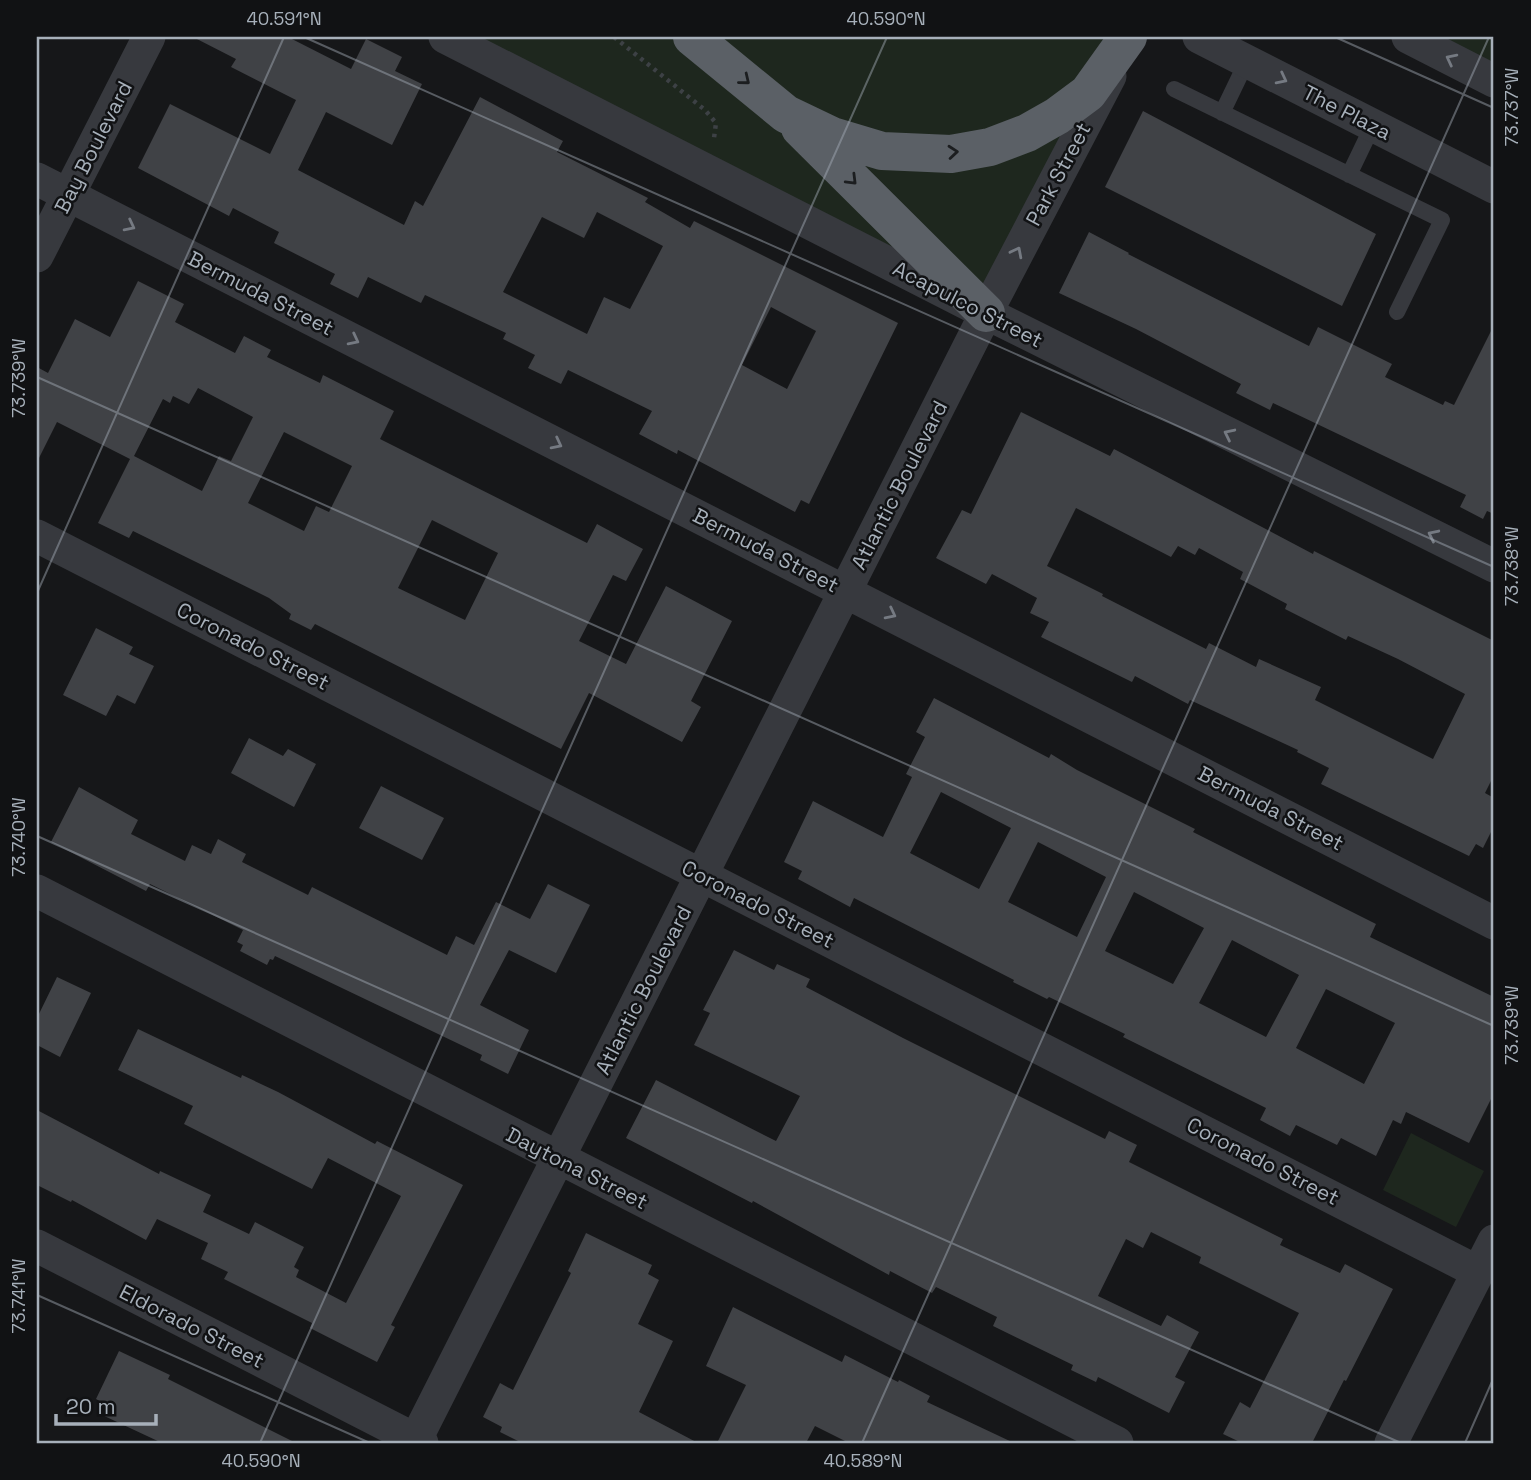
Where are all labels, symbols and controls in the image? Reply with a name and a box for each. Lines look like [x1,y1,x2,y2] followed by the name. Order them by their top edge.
[246,7,322,30] text: 40.591°N
[846,7,926,30] text: 40.590°N
[1446,53,1458,67] one-way arrow
[1500,67,1523,146] text: 73.737°W
[1275,70,1287,84] one-way arrow
[736,72,749,84] one-way arrow
[48,76,138,218] street label: Bay Boulevard
[1298,78,1396,146] street label: The Plaza
[1019,118,1097,230] street label: Park Street
[948,145,959,160] one-way arrow
[844,171,857,184] one-way arrow
[122,218,135,231] one-way arrow
[184,245,338,341] street label: Bermuda Street
[1009,247,1023,259] one-way arrow
[889,255,1047,353] street label: Acapulco Street
[347,332,359,346] one-way arrow
[7,338,30,418] text: 73.739°W
[845,396,953,574] street label: Atlantic Boulevard
[1224,428,1236,442] one-way arrow
[550,435,562,449] one-way arrow
[689,502,843,598] street label: Bermuda Street
[1500,526,1523,606] text: 73.738°W
[1428,530,1440,544] one-way arrow
[172,596,334,696] street label: Coronado Street
[883,605,896,619] one-way arrow
[1194,760,1348,856] street label: Bermuda Street
[7,797,30,877] text: 73.740°W
[677,854,839,954] street label: Coronado Street
[589,901,697,1079] street label: Atlantic Boulevard
[1500,985,1523,1065] text: 73.739°W
[1182,1111,1344,1211] street label: Coronado Street
[502,1121,652,1215] street label: Daytona Street
[7,1258,30,1333] text: 73.741°W
[115,1278,269,1374] street label: Eldorado Street
[56,1382,156,1426] scale bar
[66,1393,116,1420] text: 20 m
[221,1449,301,1472] text: 40.590°N
[824,1449,902,1472] text: 40.589°N

